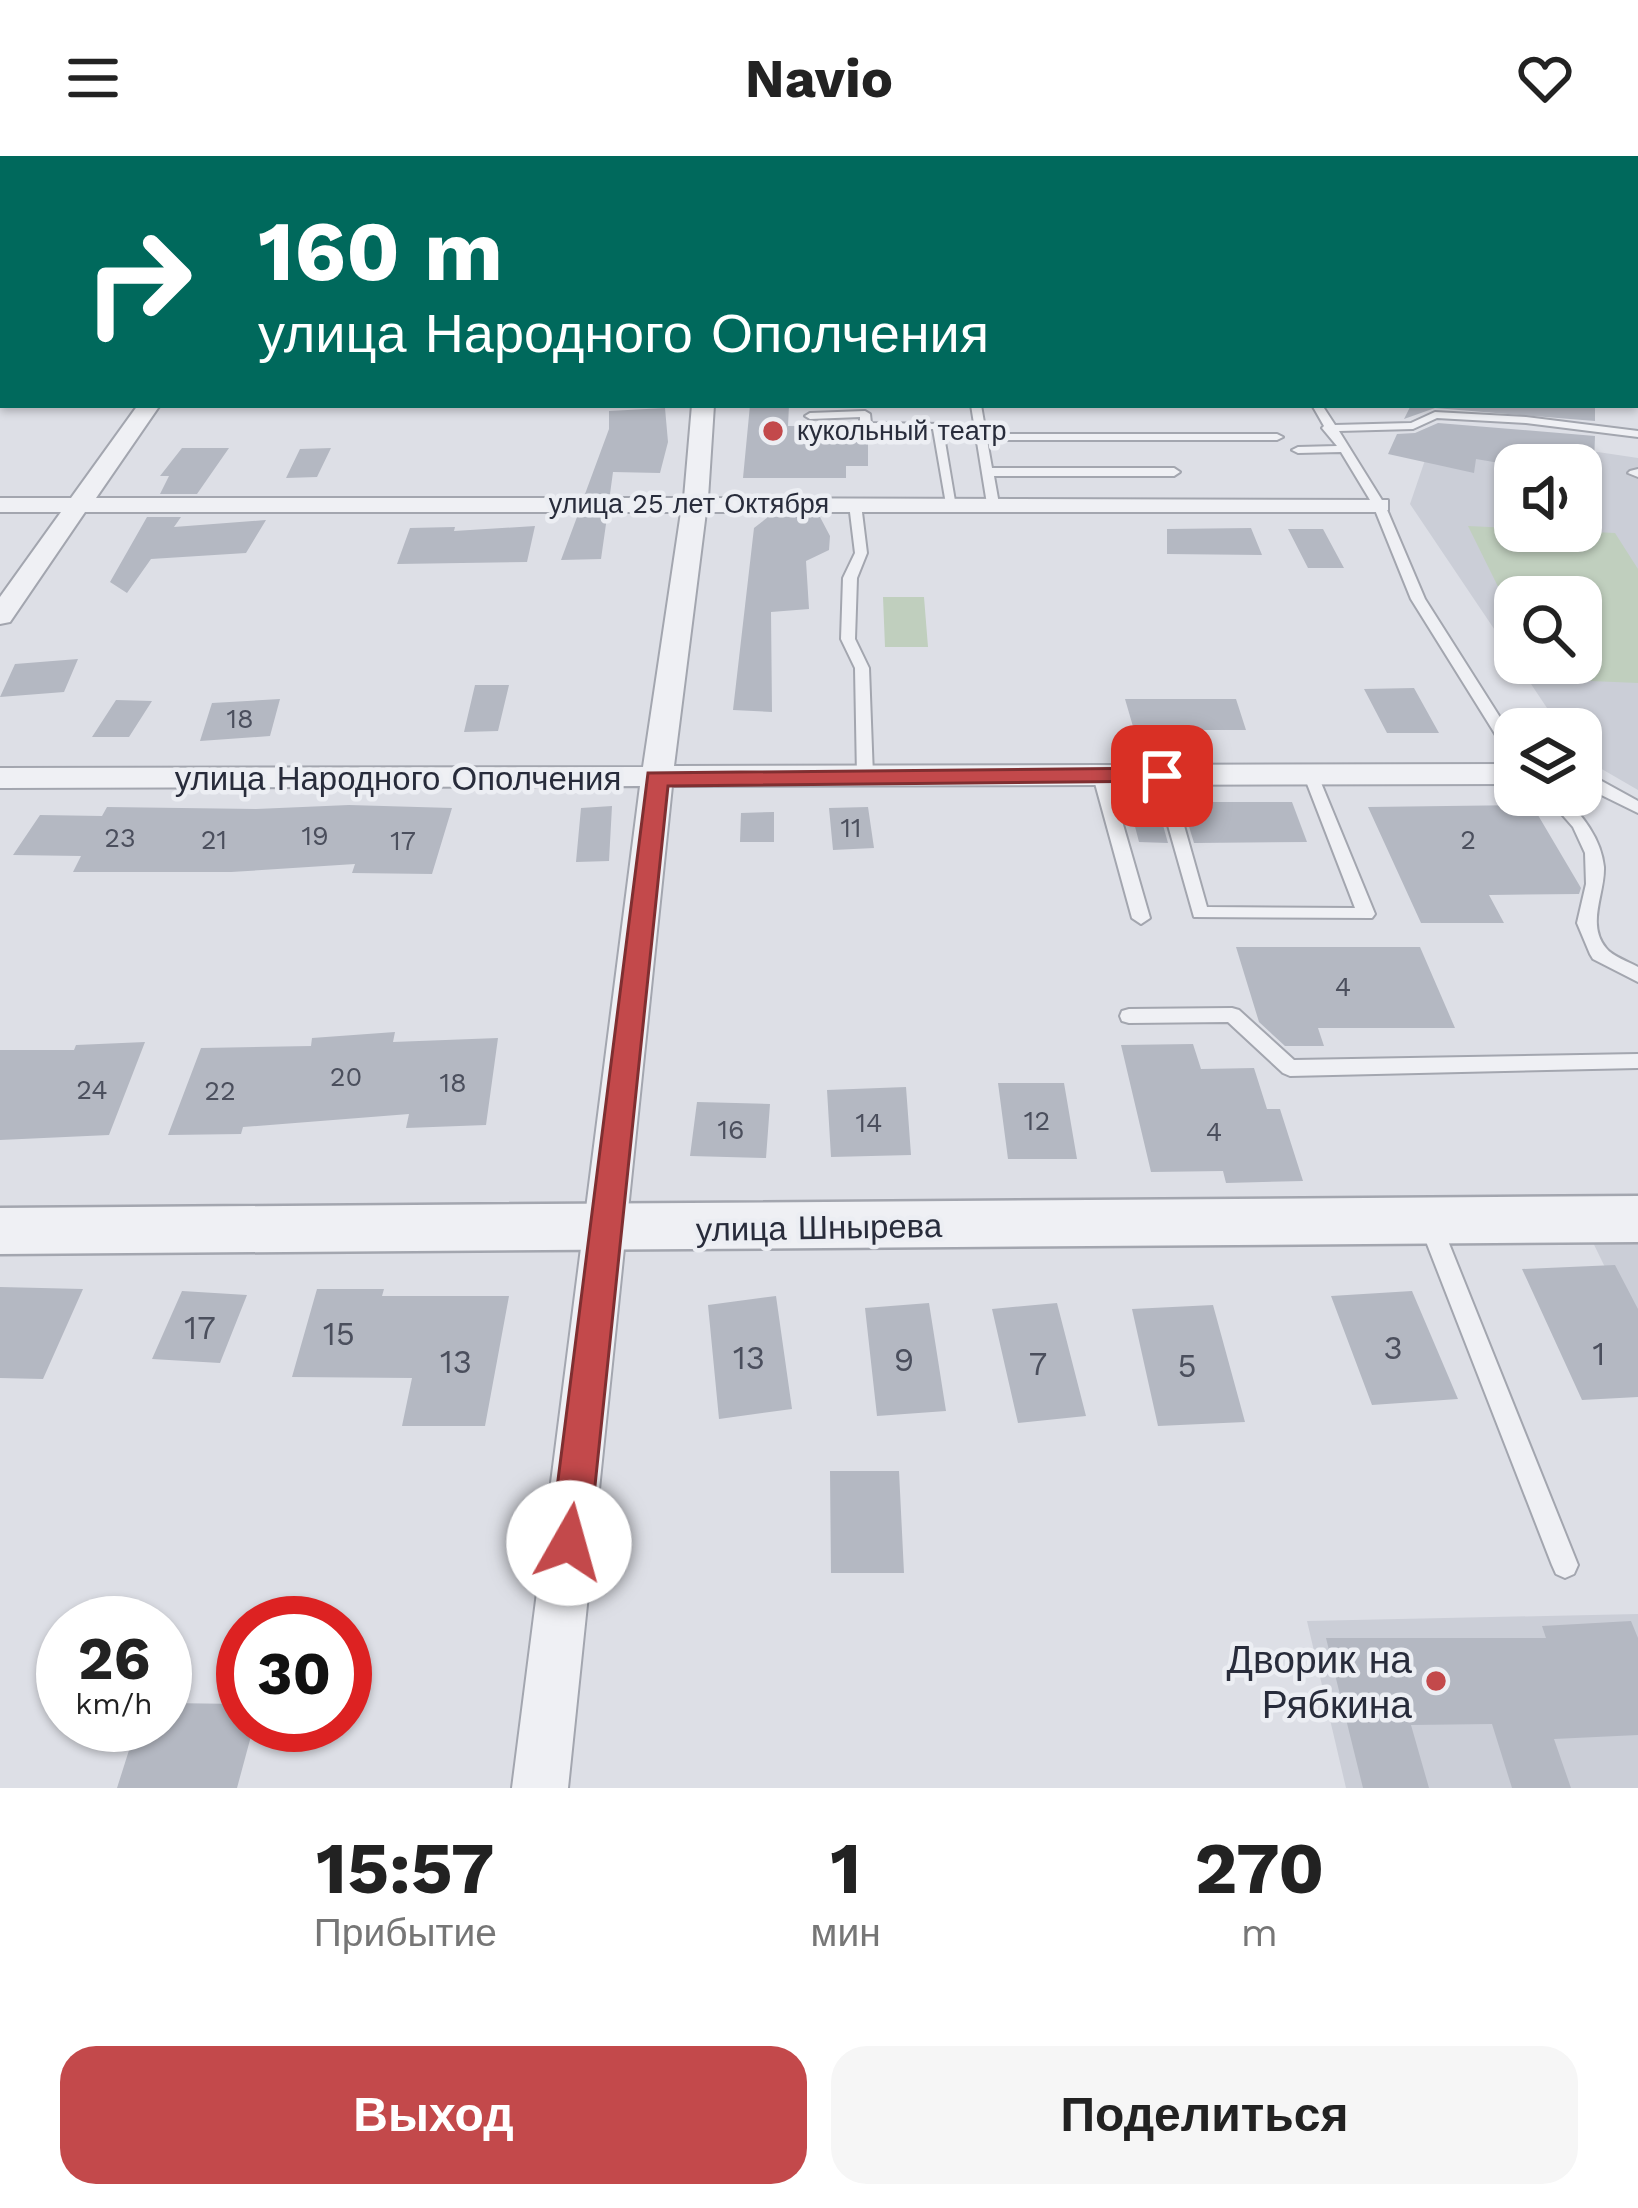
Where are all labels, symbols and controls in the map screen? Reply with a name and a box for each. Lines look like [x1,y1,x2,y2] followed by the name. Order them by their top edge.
[60,45,126,111] icon: menu
[1512,45,1578,111] icon: heart
[745,47,893,110] text: Navio
[258,202,503,300] text: 160 m
[60,204,216,360] icon: right
[258,302,989,365] text: улица Народного Ополчения
[797,415,1006,447] place label: кукольный театр
[760,418,786,444] marker: кукольный театр
[1494,444,1602,816] map controls
[1494,444,1602,552] button: sound
[549,488,829,520] street label: улица 25 лет Октября
[1494,576,1602,684] button: search
[226,703,254,735] house number: 18
[1494,708,1602,816] button: layers
[1111,725,1213,827] pin
[1129,743,1195,809] icon: arrive
[175,759,621,798] street label: улица Народного Ополчения
[840,812,862,844] house number: 11
[301,820,329,852] house number: 19
[104,822,136,854] house number: 23
[201,824,227,856] house number: 21
[1460,824,1476,856] house number: 2
[390,825,416,857] house number: 17
[1335,971,1351,1003] house number: 4
[330,1061,362,1093] house number: 20
[439,1067,467,1099] house number: 18
[76,1074,108,1106] house number: 24
[204,1075,236,1107] house number: 22
[1024,1105,1050,1137] house number: 12
[855,1107,883,1139] house number: 14
[718,1114,744,1146] house number: 16
[1206,1116,1222,1148] house number: 4
[695,1206,943,1249] street label: улица Шнырева
[184,1308,216,1347] house number: 17
[323,1314,355,1353] house number: 15
[1383,1328,1403,1367] house number: 3
[1593,1334,1605,1373] house number: 1
[733,1338,765,1377] house number: 13
[894,1340,914,1379] house number: 9
[440,1342,472,1381] house number: 13
[1029,1344,1047,1383] house number: 7
[1177,1346,1197,1385] house number: 5
[506,1480,632,1606] position arrow
[216,1596,372,1752] speed limit sign: 30
[78,1623,150,1694] text: 26
[1227,1637,1412,1727] place label: Дворик на Рябкина
[1423,1668,1449,1694] marker: Дворик на Рябкина
[75,1686,153,1721] text: km/h
[316,1826,494,1910] text: 15:57
[830,1826,861,1910] text: 1
[1194,1826,1324,1910] text: 270
[314,1910,497,1955] text: Прибытие
[811,1910,881,1955] text: мин
[1241,1910,1278,1955] text: m
[60,2046,807,2184] button: Выход
[831,2046,1578,2184] button: Поделиться

